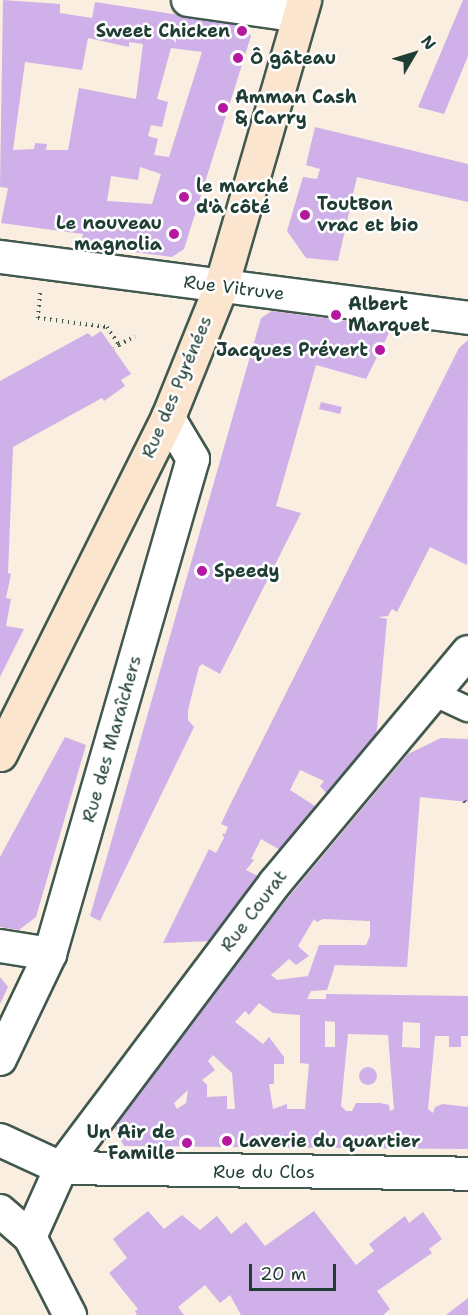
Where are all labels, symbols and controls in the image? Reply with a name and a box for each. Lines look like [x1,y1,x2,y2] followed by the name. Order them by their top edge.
[96,20,230,42] place label: Sweet Chicken
[235,24,249,38] marker: Sweet Chicken
[384,24,444,84] north arrow
[416,31,441,54] text: N
[250,47,336,69] place label: Ô gâteau
[231,51,245,65] marker: Ô gâteau
[235,87,357,130] place label: Amman Cash & Carry
[216,101,230,115] marker: Amman Cash & Carry
[196,176,289,219] place label: le marché d'à côté
[177,190,191,204] marker: le marché d'à côté
[317,194,419,236] place label: ToutBon vrac et bio
[298,208,312,222] marker: ToutBon vrac et bio
[56,213,162,256] place label: Le nouveau magnolia
[167,227,181,241] marker: Le nouveau magnolia
[182,271,286,305] street label: Rue Vitruve
[348,294,429,336] place label: Albert Marquet
[329,308,343,322] marker: Albert Marquet
[137,313,217,461] street label: Rue des Pyrénées
[216,339,368,361] place label: Jacques Prévert
[373,343,387,357] marker: Jacques Prévert
[214,560,280,582] place label: Speedy
[195,564,209,578] marker: Speedy
[78,653,146,825] street label: Rue des Maraîchers
[216,866,292,956] street label: Rue Courat
[87,1122,175,1164] place label: Un Air de Famille
[239,1130,421,1152] place label: Laverie du quartier
[220,1134,234,1148] marker: Laverie du quartier
[180,1136,194,1150] marker: Un Air de Famille
[213,1161,315,1183] street label: Rue du Clos
[252,1252,339,1290] scale bar
[260,1262,306,1286] text: 20 m

